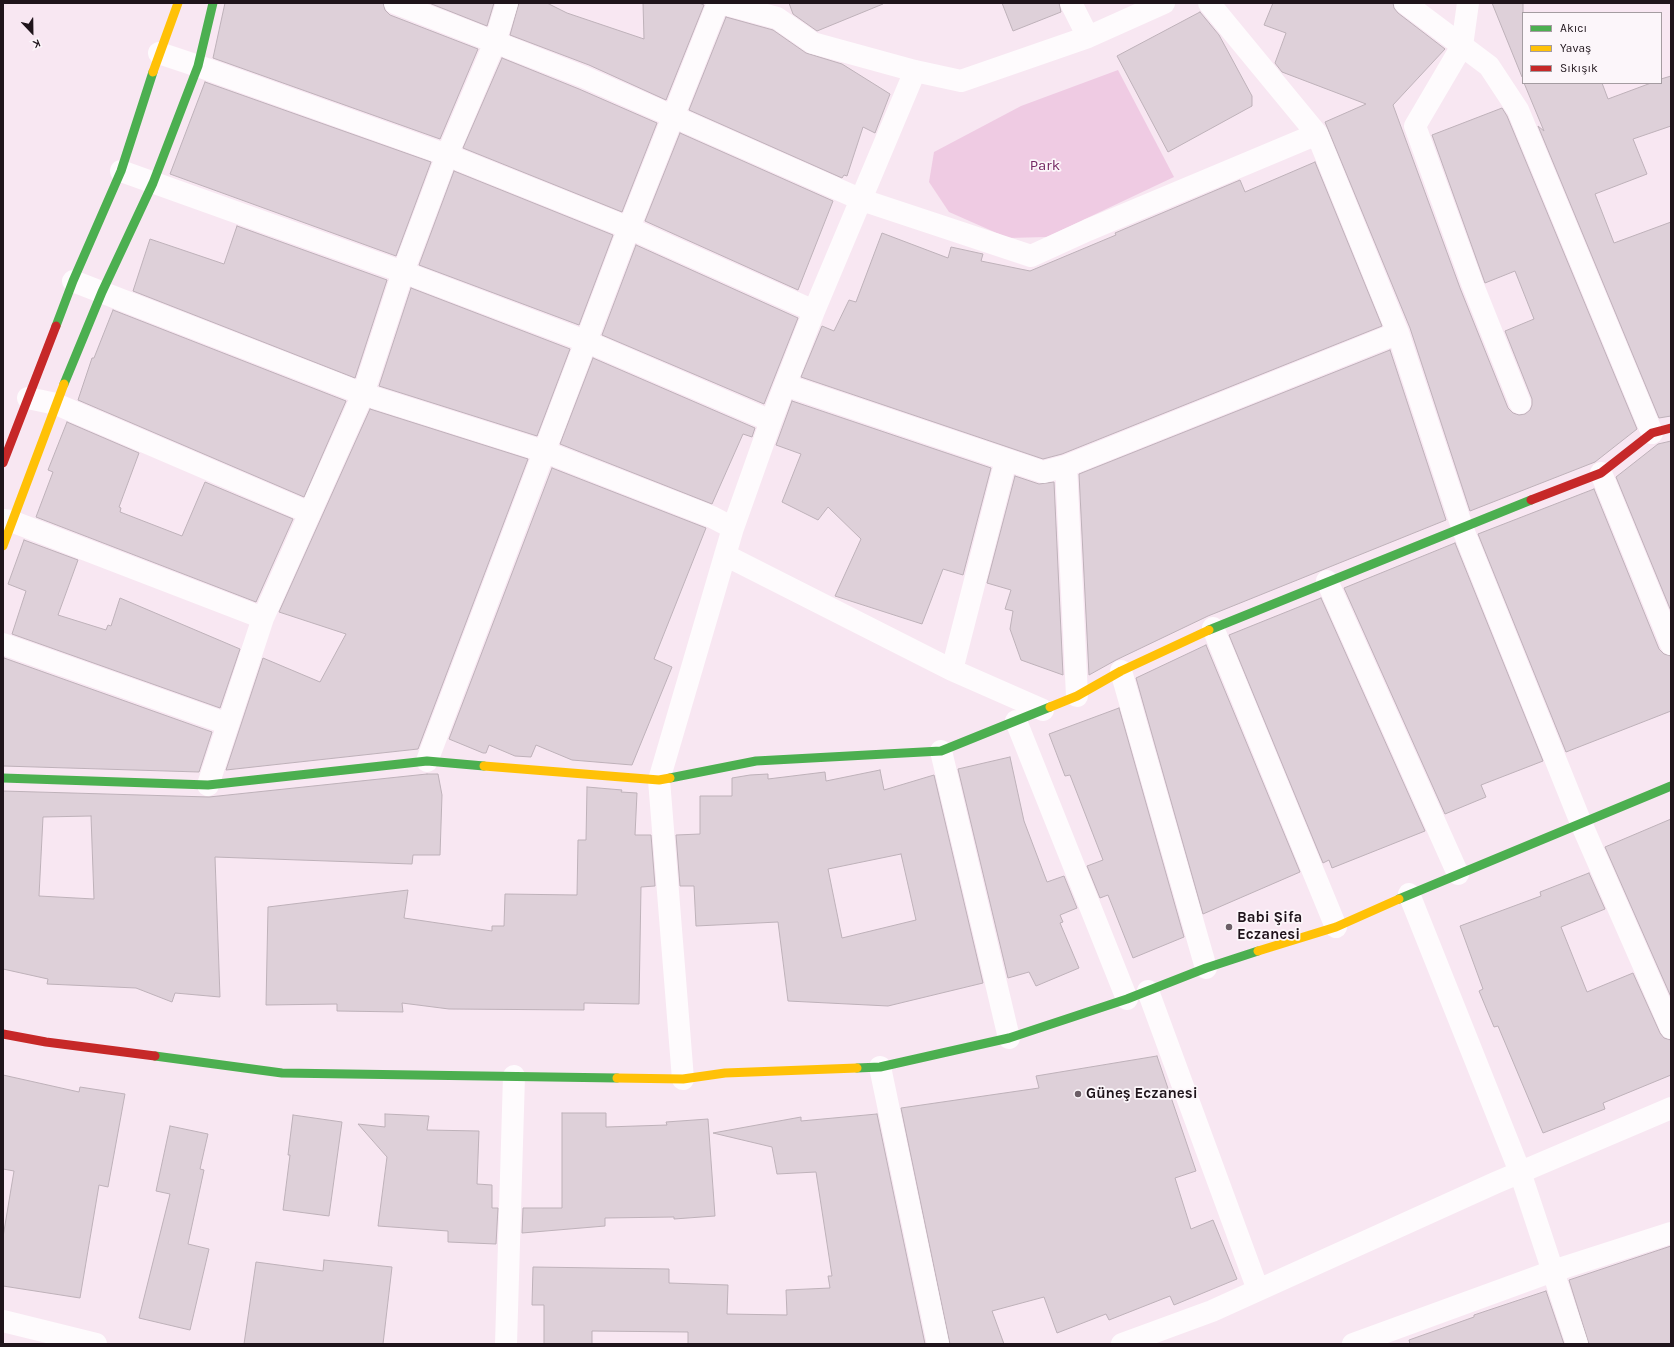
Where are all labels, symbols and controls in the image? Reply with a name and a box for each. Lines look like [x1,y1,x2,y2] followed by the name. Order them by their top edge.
[12,12,52,52] north arrow
[1522,12,1662,84] legend
[1560,21,1587,35] text: Akıcı
[31,36,42,51] text: K
[1560,41,1591,55] text: Yavaş
[1560,61,1598,75] text: Sıkışık
[1030,157,1060,175] park label: Park
[1237,909,1302,944] place label: Babi Şifa Eczanesi
[1224,922,1234,932] marker: Babi Şifa Eczanesi
[1086,1085,1198,1103] place label: Güneş Eczanesi
[1073,1089,1083,1099] marker: Güneş Eczanesi

